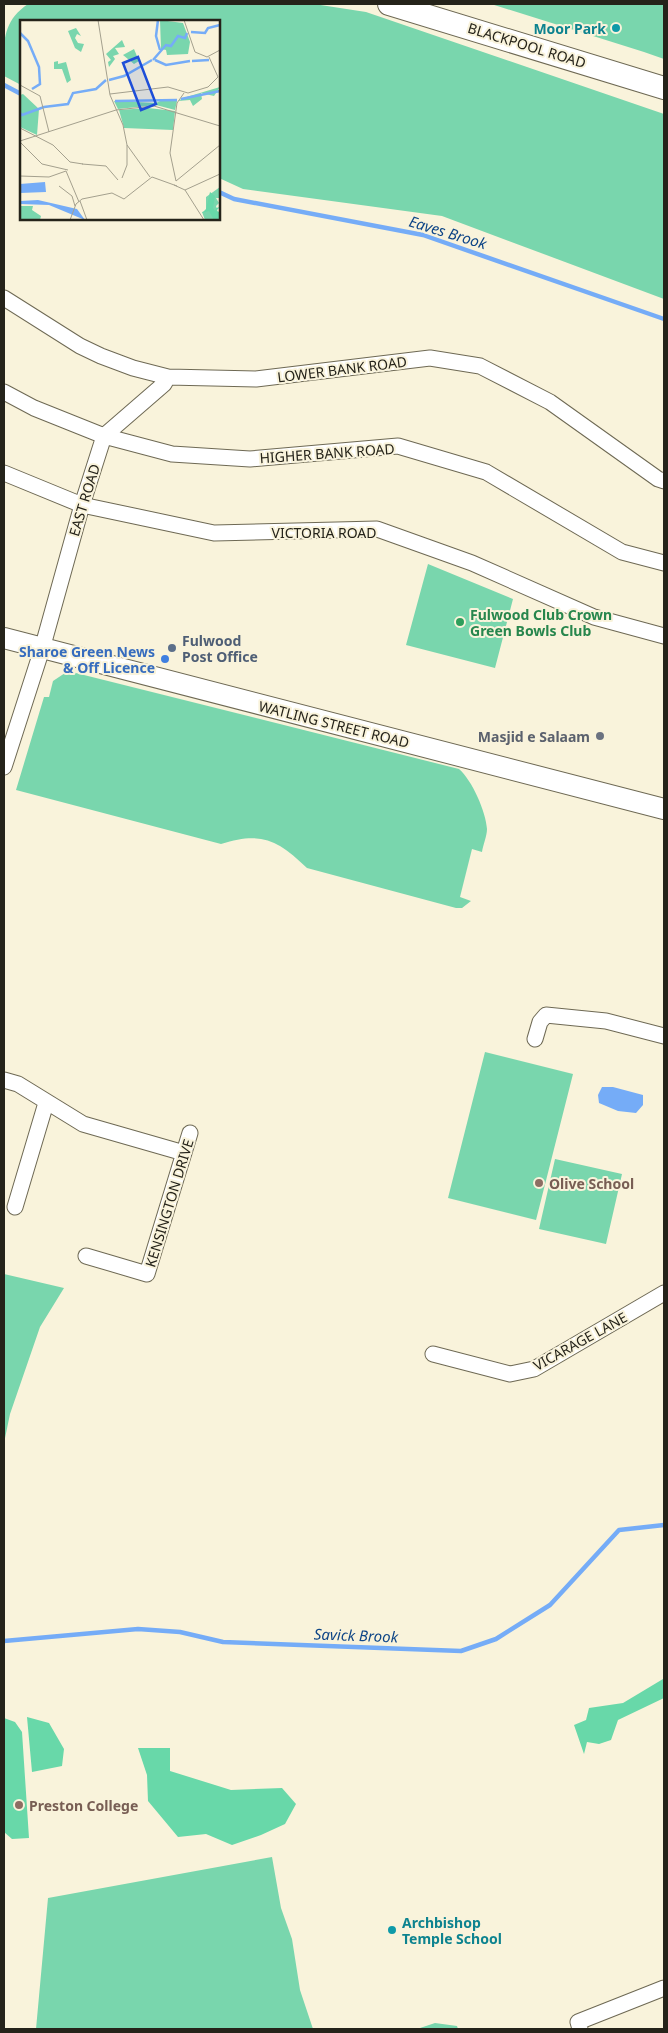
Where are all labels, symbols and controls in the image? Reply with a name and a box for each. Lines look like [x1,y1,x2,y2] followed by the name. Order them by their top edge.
[466,18,588,72] street label: BLACKPOOL ROAD
[533,19,606,38] place label: Moor Park
[20,20,220,220] inset map
[610,22,622,34] marker: Moor Park
[407,211,490,253] water label: Eaves Brook
[276,352,408,386] street label: LOWER BANK ROAD
[259,439,395,467] street label: HIGHER BANK ROAD
[64,462,104,538] street label: EAST ROAD
[272,523,377,542] street label: VICTORIA ROAD
[470,605,612,640] place label: Fulwood Club Crown Green Bowls Club
[454,616,466,628] marker: Fulwood Club Crown Green Bowls Club
[182,631,258,666] place label: Fulwood Post Office
[19,642,155,677] place label: Sharoe Green News & Off Licence
[166,642,178,654] marker: Fulwood Post Office
[159,653,171,665] marker: Sharoe Green News & Off Licence
[257,696,411,752] street label: WATLING STREET ROAD
[478,727,590,746] place label: Masjid e Salaam
[594,730,606,742] marker: Masjid e Salaam
[140,1137,198,1269] street label: KENSINGTON DRIVE
[549,1174,634,1193] place label: Olive School
[533,1177,545,1189] marker: Olive School
[530,1307,630,1375] street label: VICARAGE LANE
[314,1624,399,1646] water label: Savick Brook
[29,1796,138,1815] place label: Preston College
[13,1799,25,1811] marker: Preston College
[402,1913,502,1948] place label: Archbishop Temple School
[386,1924,398,1936] marker: Archbishop Temple School

